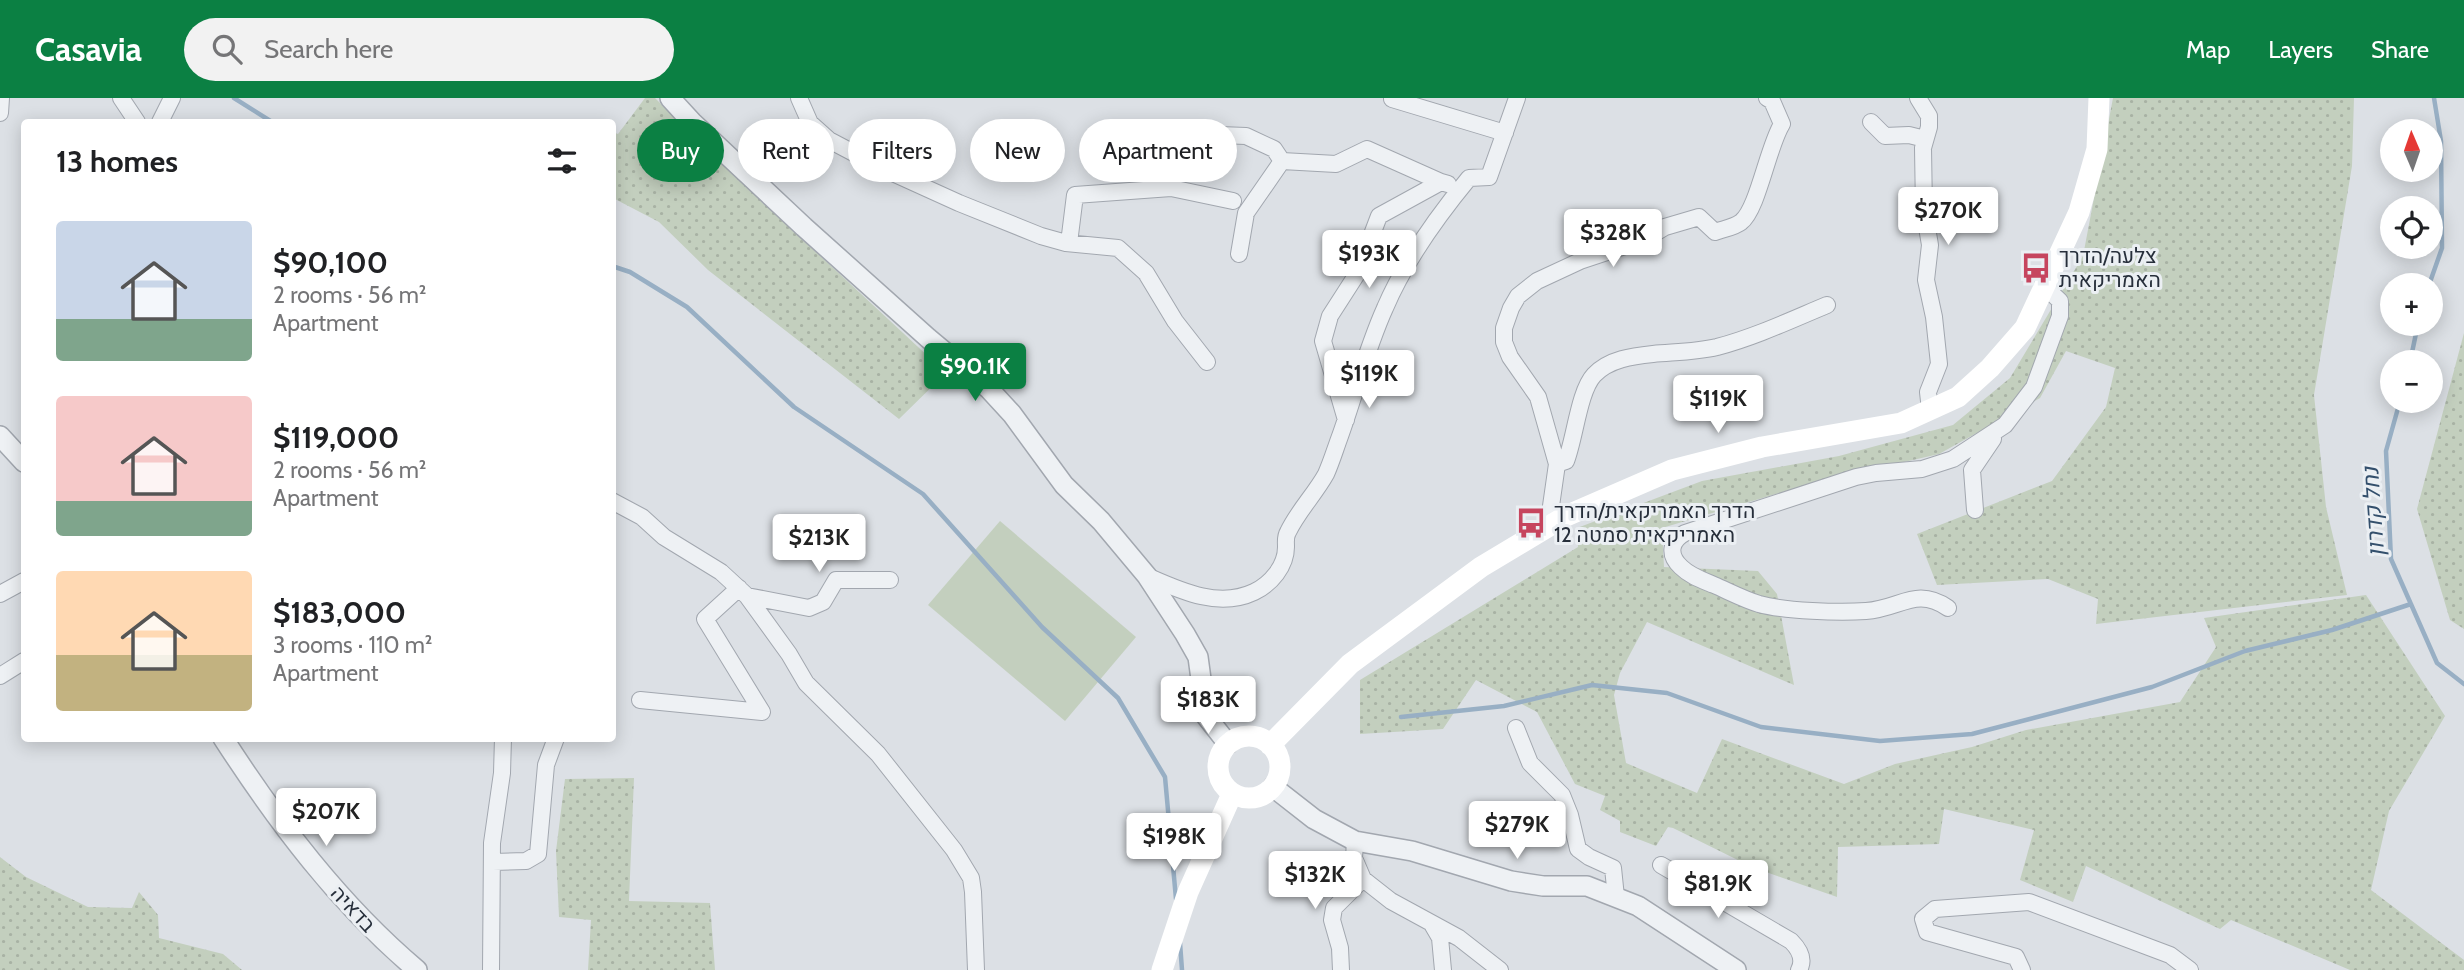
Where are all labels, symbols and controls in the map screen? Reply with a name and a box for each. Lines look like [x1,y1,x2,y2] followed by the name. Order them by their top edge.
[184,18,674,81] search box
[35,29,142,69] text: Casavia
[208,30,246,68] icon: search
[264,33,393,65] text: Search here
[2186,35,2230,64] text: Map
[2268,35,2333,64] text: Layers
[2371,35,2429,64] text: Share
[637,119,724,182] chip: Buy
[738,119,834,182] chip: Rent
[848,119,956,182] chip: Filters
[970,119,1065,182] chip: New
[1079,119,1237,182] chip: Apartment
[2380,119,2443,182] north arrow
[2380,119,2443,413] map controls
[543,142,581,180] icon: filters
[56,143,178,180] text: 13 homes
[1899,188,1997,247] pin: $270K
[1914,196,1982,224] text: $270K
[2380,196,2443,259] button: locate
[1564,209,1662,269] pin: $328K
[1580,218,1646,246] text: $328K
[1320,230,1418,290] pin: $193K
[1338,239,1400,267] text: $193K
[2059,243,2161,292] place label: צלעה/הדרך האמריקאית
[273,244,388,281] text: $90,100
[112,249,196,333] icon: home
[2019,251,2053,285] bus stop icon: צלעה/הדרך האמריקאית
[2380,273,2443,336] button: +
[273,281,427,309] text: 2 rooms · 56 m²
[273,309,378,337] text: Apartment
[918,344,1032,403] pin: $90.1K
[1320,350,1418,410] pin: $119K
[2380,350,2443,413] button: −
[940,352,1010,380] text: $90.1K
[1340,359,1398,387] text: $119K
[1669,376,1767,435] pin: $119K
[1689,384,1747,412] text: $119K
[273,419,399,456] text: $119,000
[112,424,196,508] icon: home
[273,456,427,484] text: 2 rooms · 56 m²
[2356,465,2390,558] water label: נחל קדרון
[273,484,378,512] text: Apartment
[1554,498,1755,547] place label: הדרך האמריקאית/הדרך האמריקאית סמטה 12
[1514,506,1548,540] bus stop icon: הדרך האמריקאית/הדרך האמריקאית סמטה 12
[770,514,868,574] pin: $213K
[789,523,849,551] text: $213K
[273,594,406,631] text: $183,000
[112,599,196,683] icon: home
[273,631,432,659] text: 3 rooms · 110 m²
[273,659,378,687] text: Apartment
[1159,676,1257,736] pin: $183K
[1177,685,1239,713] text: $183K
[277,788,375,848] pin: $207K
[292,797,360,825] text: $207K
[1468,802,1566,861] pin: $279K
[1485,810,1549,838] text: $279K
[1125,814,1223,873] pin: $198K
[1142,822,1206,850] text: $198K
[1266,852,1364,911] pin: $132K
[1285,860,1345,888] text: $132K
[1661,860,1775,920] pin: $81.9K
[1684,869,1752,897] text: $81.9K
[326,880,381,937] street label: בדאיה

